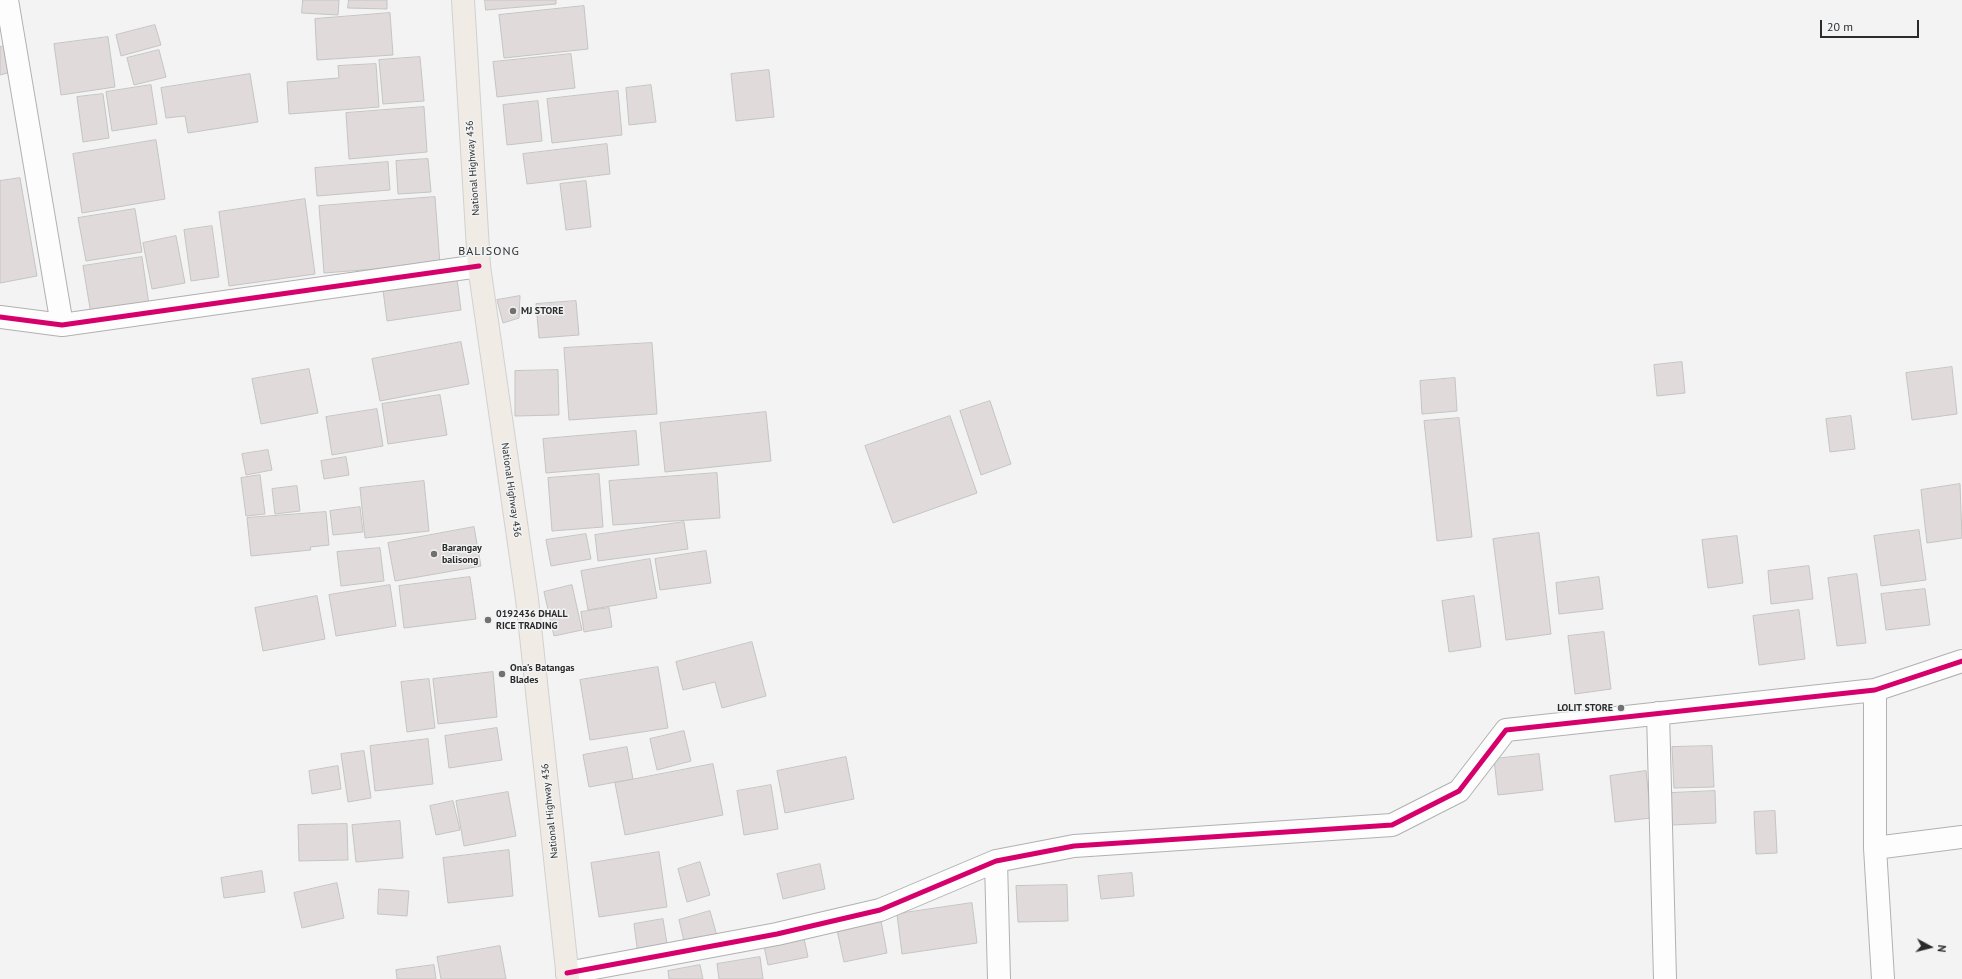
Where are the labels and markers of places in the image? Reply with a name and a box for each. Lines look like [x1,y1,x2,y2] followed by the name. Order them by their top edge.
[521,305,563,317] place label: MJ STORE
[508,306,518,316] marker: MJ STORE
[442,542,482,566] place label: Barangay balisong
[429,549,439,559] marker: Barangay balisong
[496,608,568,632] place label: 0192436 DHALL RICE TRADING
[483,615,493,625] marker: 0192436 DHALL RICE TRADING
[510,662,575,686] place label: Ona's Batangas Blades
[497,669,507,679] marker: Ona's Batangas Blades
[1557,702,1613,714] place label: LOLIT STORE
[1616,703,1626,713] marker: LOLIT STORE

